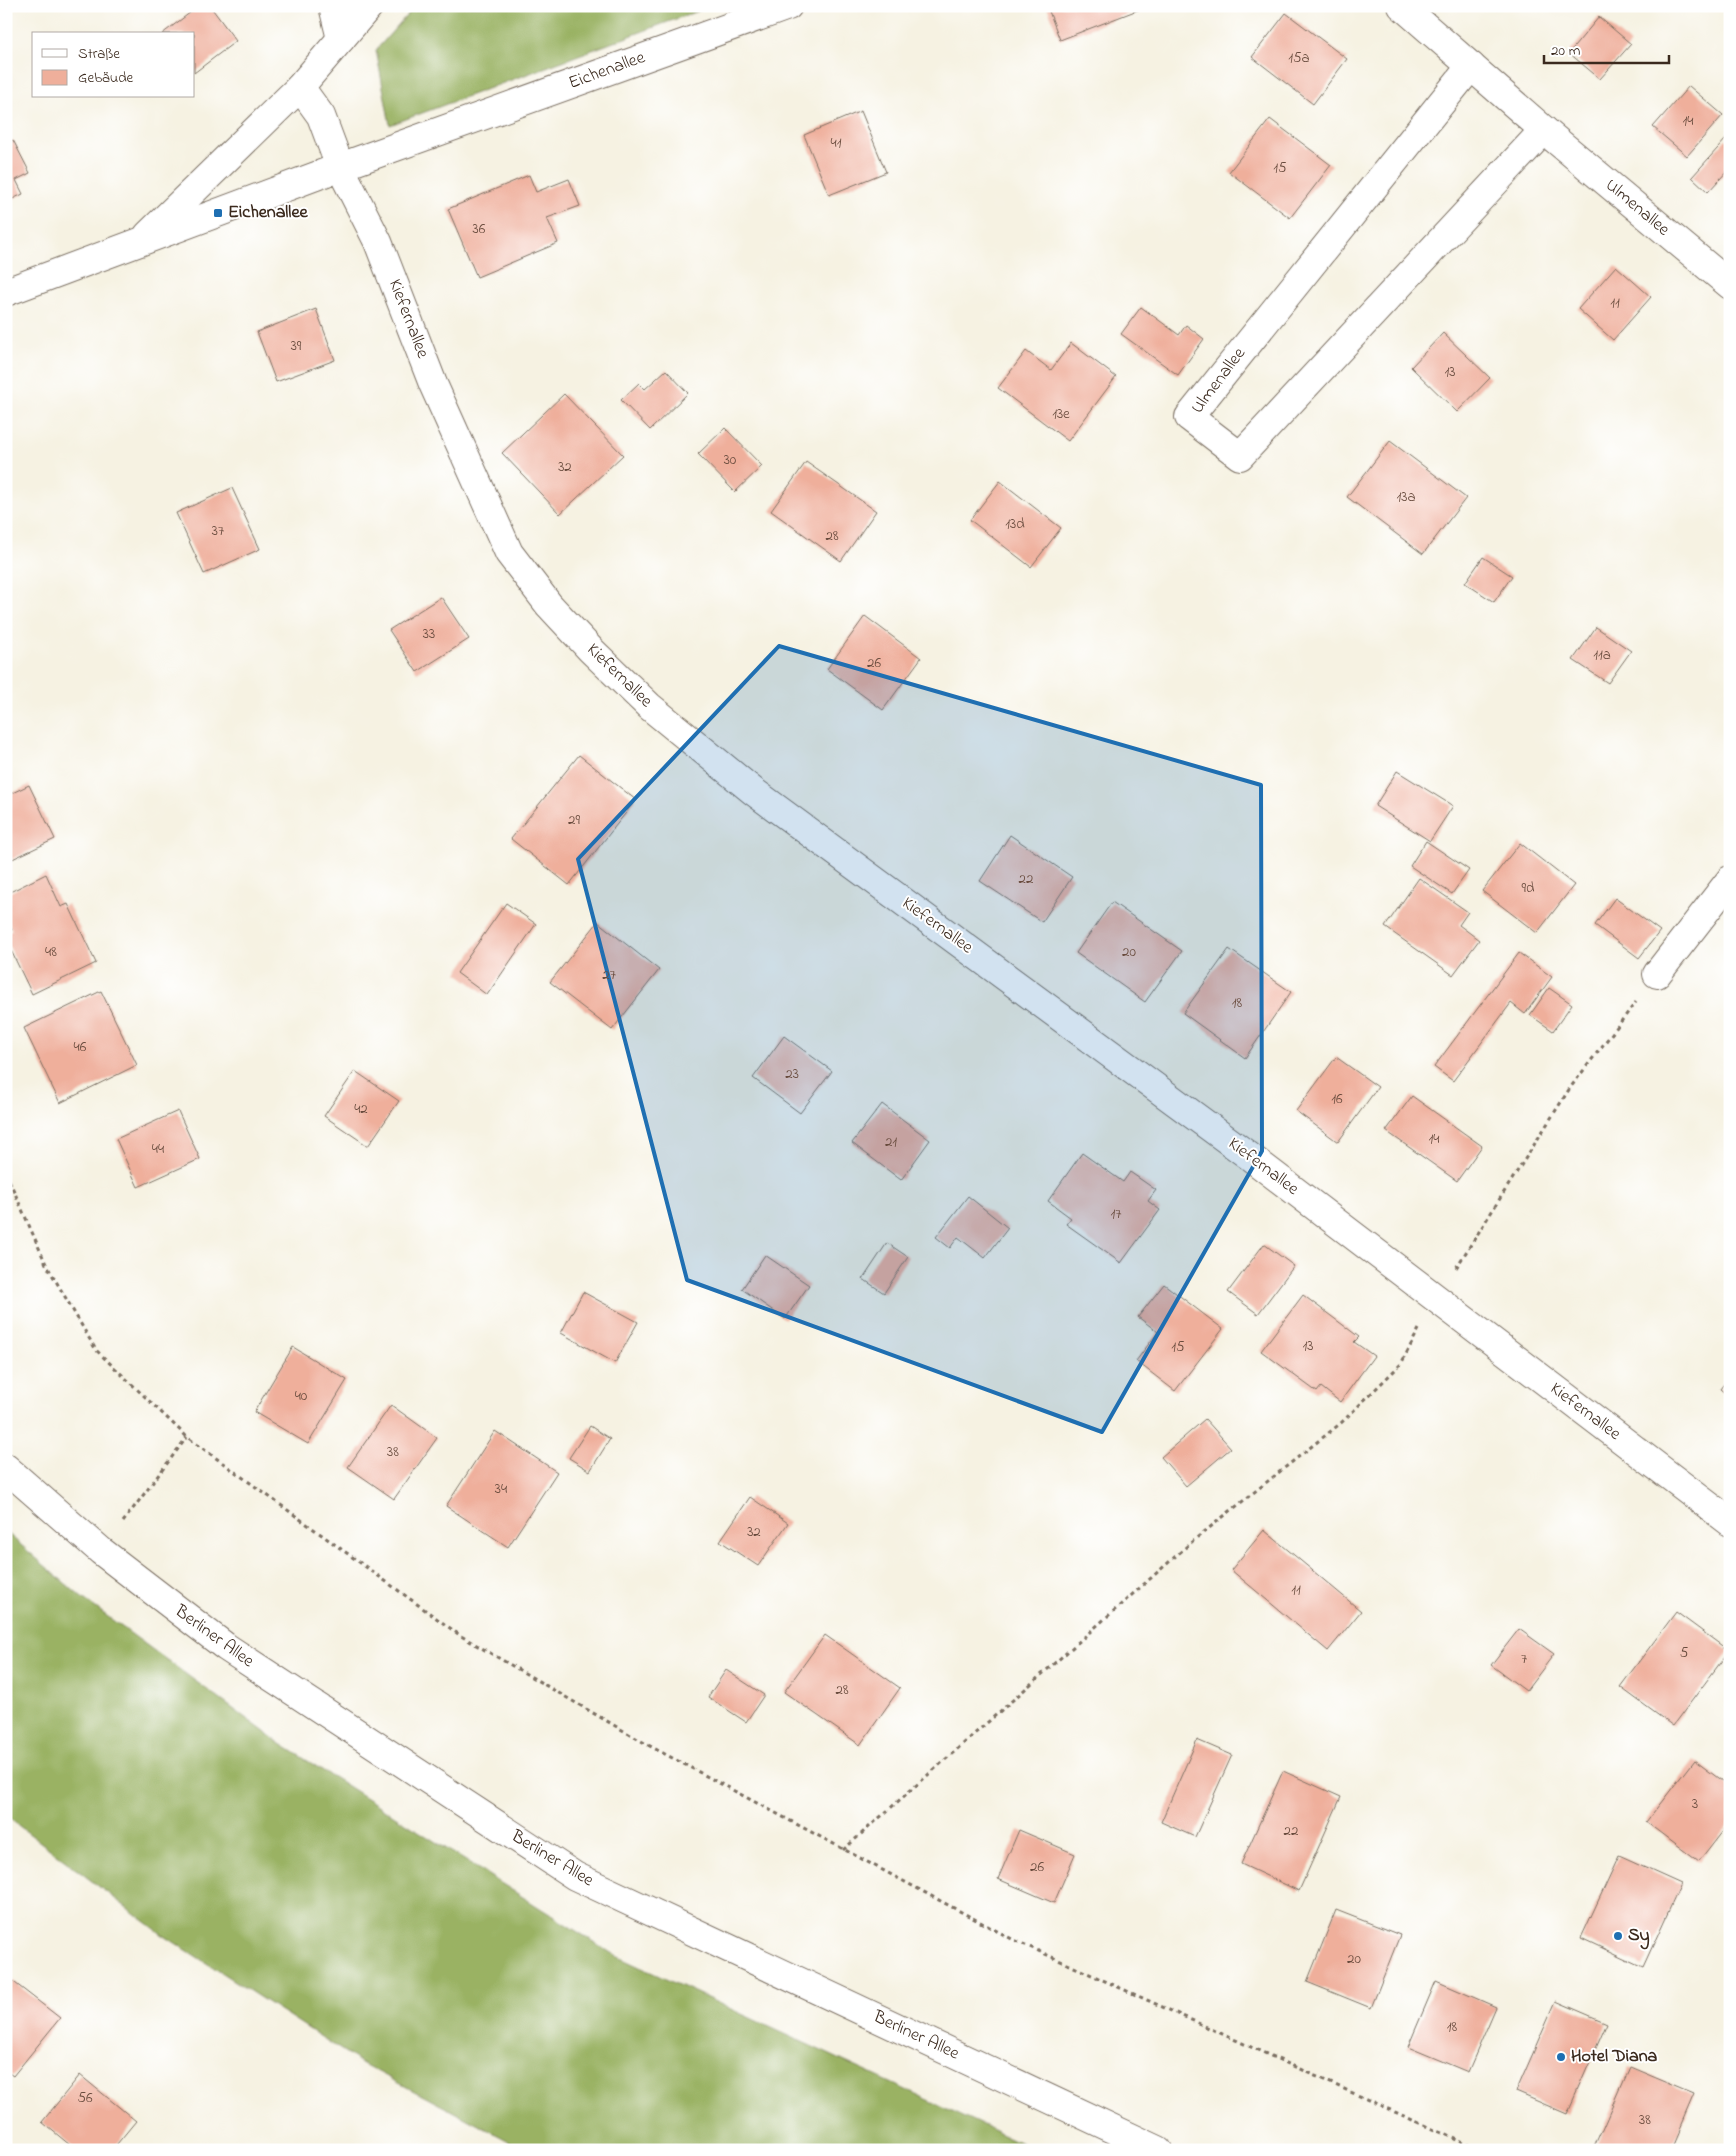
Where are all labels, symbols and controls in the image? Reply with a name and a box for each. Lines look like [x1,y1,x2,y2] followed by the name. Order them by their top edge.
[32,32,195,98] legend
[1544,32,1668,64] scale bar
[1551,40,1581,62] text: 20 m
[78,43,120,65] text: Straße
[565,45,650,97] street label: Eichenallee
[1288,47,1310,69] house number: 15a
[78,67,134,89] text: Gebäude
[1683,110,1693,132] house number: 14
[831,132,842,154] house number: 41
[1273,157,1287,179] house number: 15
[1599,173,1676,243] street label: Ulmenallee
[228,200,308,226] place label: Eichenallee
[212,207,224,219] marker: Eichenallee
[473,218,486,240] house number: 36
[381,276,435,363] street label: Kiefernallee
[1610,292,1620,314] house number: 11
[291,335,302,357] house number: 39
[1185,342,1253,420] street label: Ulmenallee
[1445,361,1455,383] house number: 13
[1052,403,1070,425] house number: 13e
[724,449,737,471] house number: 30
[558,456,572,478] house number: 32
[1396,486,1416,508] house number: 13a
[1005,513,1025,535] house number: 13d
[212,520,224,542] house number: 37
[825,525,839,547] house number: 28
[423,623,435,645] house number: 33
[580,638,658,715] street label: Kiefernallee
[1593,644,1611,666] house number: 11a
[867,652,881,674] house number: 26
[568,809,580,831] house number: 29
[1019,868,1034,890] house number: 22
[1522,877,1535,899] house number: 9d
[896,891,979,961] street label: Kiefernallee
[45,941,57,963] house number: 48
[1122,941,1136,963] house number: 20
[602,964,616,986] house number: 27
[1232,992,1243,1014] house number: 18
[74,1036,87,1058] house number: 46
[785,1063,799,1085] house number: 23
[1331,1088,1343,1110] house number: 16
[354,1098,368,1120] house number: 42
[1429,1128,1439,1150] house number: 14
[885,1131,897,1153] house number: 21
[1222,1132,1305,1203] street label: Kiefernallee
[152,1138,164,1160] house number: 44
[1111,1203,1121,1225] house number: 17
[1303,1335,1313,1357] house number: 13
[1171,1336,1185,1358] house number: 15
[1544,1377,1627,1448] street label: Kiefernallee
[295,1385,308,1407] house number: 40
[387,1441,399,1463] house number: 38
[495,1478,507,1500] house number: 34
[747,1521,761,1543] house number: 32
[1291,1579,1301,1601] house number: 11
[168,1599,260,1675] street label: Berliner Allee
[1680,1642,1689,1664] house number: 5
[1521,1648,1527,1670] house number: 7
[835,1679,849,1701] house number: 28
[1692,1793,1698,1815] house number: 3
[1284,1820,1299,1842] house number: 22
[505,1824,599,1894] street label: Berliner Allee
[1030,1856,1044,1878] house number: 26
[1628,1923,1650,1950] place label: Sy
[1612,1930,1624,1942] marker: Sy
[1347,1948,1361,1970] house number: 20
[868,2004,964,2068] street label: Berliner Allee
[1447,2016,1458,2038] house number: 18
[1571,2044,1657,2070] place label: Hotel Diana
[1555,2051,1567,2063] marker: Hotel Diana
[77,2087,93,2109] house number: 56
[1639,2109,1651,2131] house number: 38

